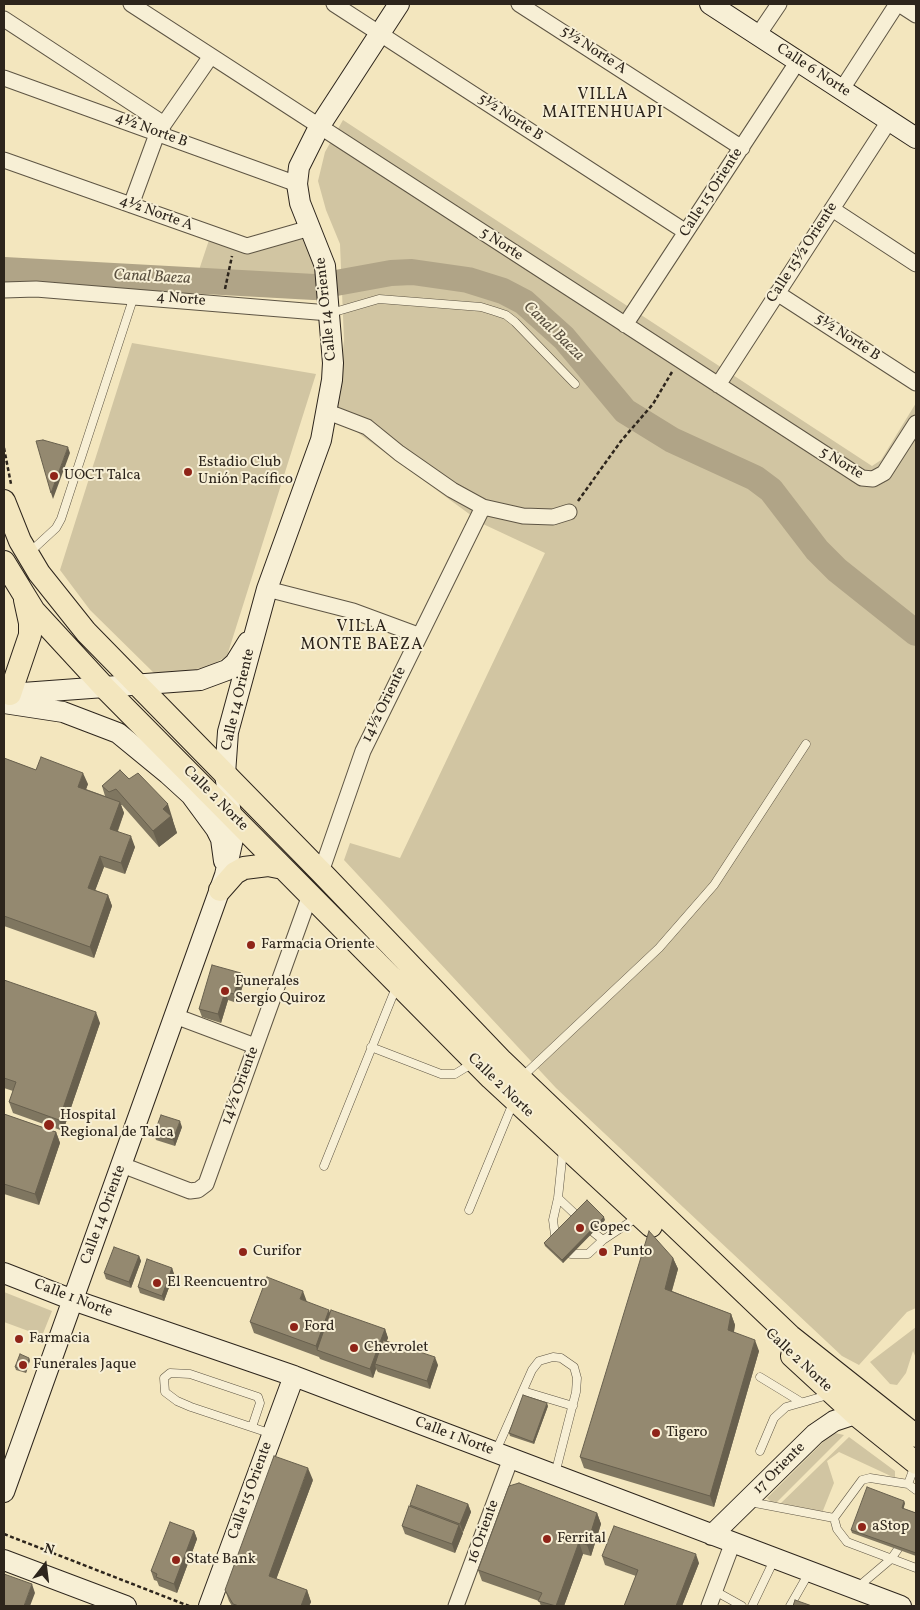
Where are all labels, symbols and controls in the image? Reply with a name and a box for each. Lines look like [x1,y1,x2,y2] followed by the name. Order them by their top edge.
[557,23,629,79] street label: 5½ Norte A
[773,40,853,102] street label: Calle 6 Norte
[541,86,665,124] district label: VILLA MAITENHUAPI
[474,90,546,146] street label: 5½ Norte B
[112,110,190,152] street label: 4½ Norte B
[677,145,747,241] street label: Calle 15 Oriente
[117,192,195,236] street label: 4½ Norte A
[764,199,842,307] street label: Calle 15½ Oriente
[476,224,526,266] street label: 5 Norte
[313,256,341,362] street label: Calle 14 Oriente
[113,266,191,290] water label: Canal Baeza
[156,289,206,311] street label: 4 Norte
[518,298,588,366] water label: Canal Baeza
[811,310,883,366] street label: 5½ Norte B
[816,444,866,484] street label: 5 Norte
[198,454,293,489] place label: Estadio Club Unión Pacífico
[182,466,194,478] marker: Estadio Club Unión Pacífico
[64,467,141,485] place label: UOCT Talca
[48,470,60,482] marker: UOCT Talca
[299,618,425,656] district label: VILLA MONTE BAEZA
[219,647,259,753] street label: Calle 14 Oriente
[359,664,411,746] street label: 14½ Oriente
[179,763,251,835] street label: Calle 2 Norte
[261,936,375,954] place label: Farmacia Oriente
[245,939,257,951] marker: Farmacia Oriente
[235,973,326,1008] place label: Funerales Sergio Quiroz
[219,985,231,997] marker: Funerales Sergio Quiroz
[219,1045,263,1127] street label: 14½ Oriente
[463,1050,537,1122] street label: Calle 2 Norte
[60,1107,174,1142] place label: Hospital Regional de Talca
[42,1118,56,1132] marker: Hospital Regional de Talca
[78,1163,130,1267] street label: Calle 14 Oriente
[590,1219,630,1237] place label: Copec
[574,1222,586,1234] marker: Copec
[253,1243,301,1261] place label: Curifor
[613,1243,652,1261] place label: Punto
[237,1246,249,1258] marker: Curifor
[597,1246,609,1258] marker: Punto
[167,1274,267,1292] place label: El Reencuentro
[31,1276,115,1322] street label: Calle 1 Norte
[151,1277,163,1289] marker: El Reencuentro
[304,1318,334,1336] place label: Ford
[288,1321,300,1333] marker: Ford
[761,1325,835,1397] street label: Calle 2 Norte
[29,1330,90,1348] place label: Farmacia
[13,1333,25,1345] marker: Farmacia
[364,1339,429,1357] place label: Chevrolet
[348,1342,360,1354] marker: Chevrolet
[33,1356,136,1374] place label: Funerales Jaque
[17,1359,29,1371] marker: Funerales Jaque
[412,1414,496,1460] street label: Calle 1 Norte
[666,1424,708,1442] place label: Tigero
[650,1427,662,1439] marker: Tigero
[750,1439,810,1499] street label: 17 Oriente
[225,1440,277,1542] street label: Calle 15 Oriente
[464,1498,504,1566] street label: 16 Oriente
[872,1518,909,1536] place label: aStop
[856,1521,868,1533] marker: aStop
[557,1530,606,1548] place label: Ferrital
[541,1533,553,1545] marker: Ferrital
[20,1540,70,1590] north arrow
[42,1540,56,1561] text: N
[186,1551,256,1569] place label: State Bank
[170,1554,182,1566] marker: State Bank

